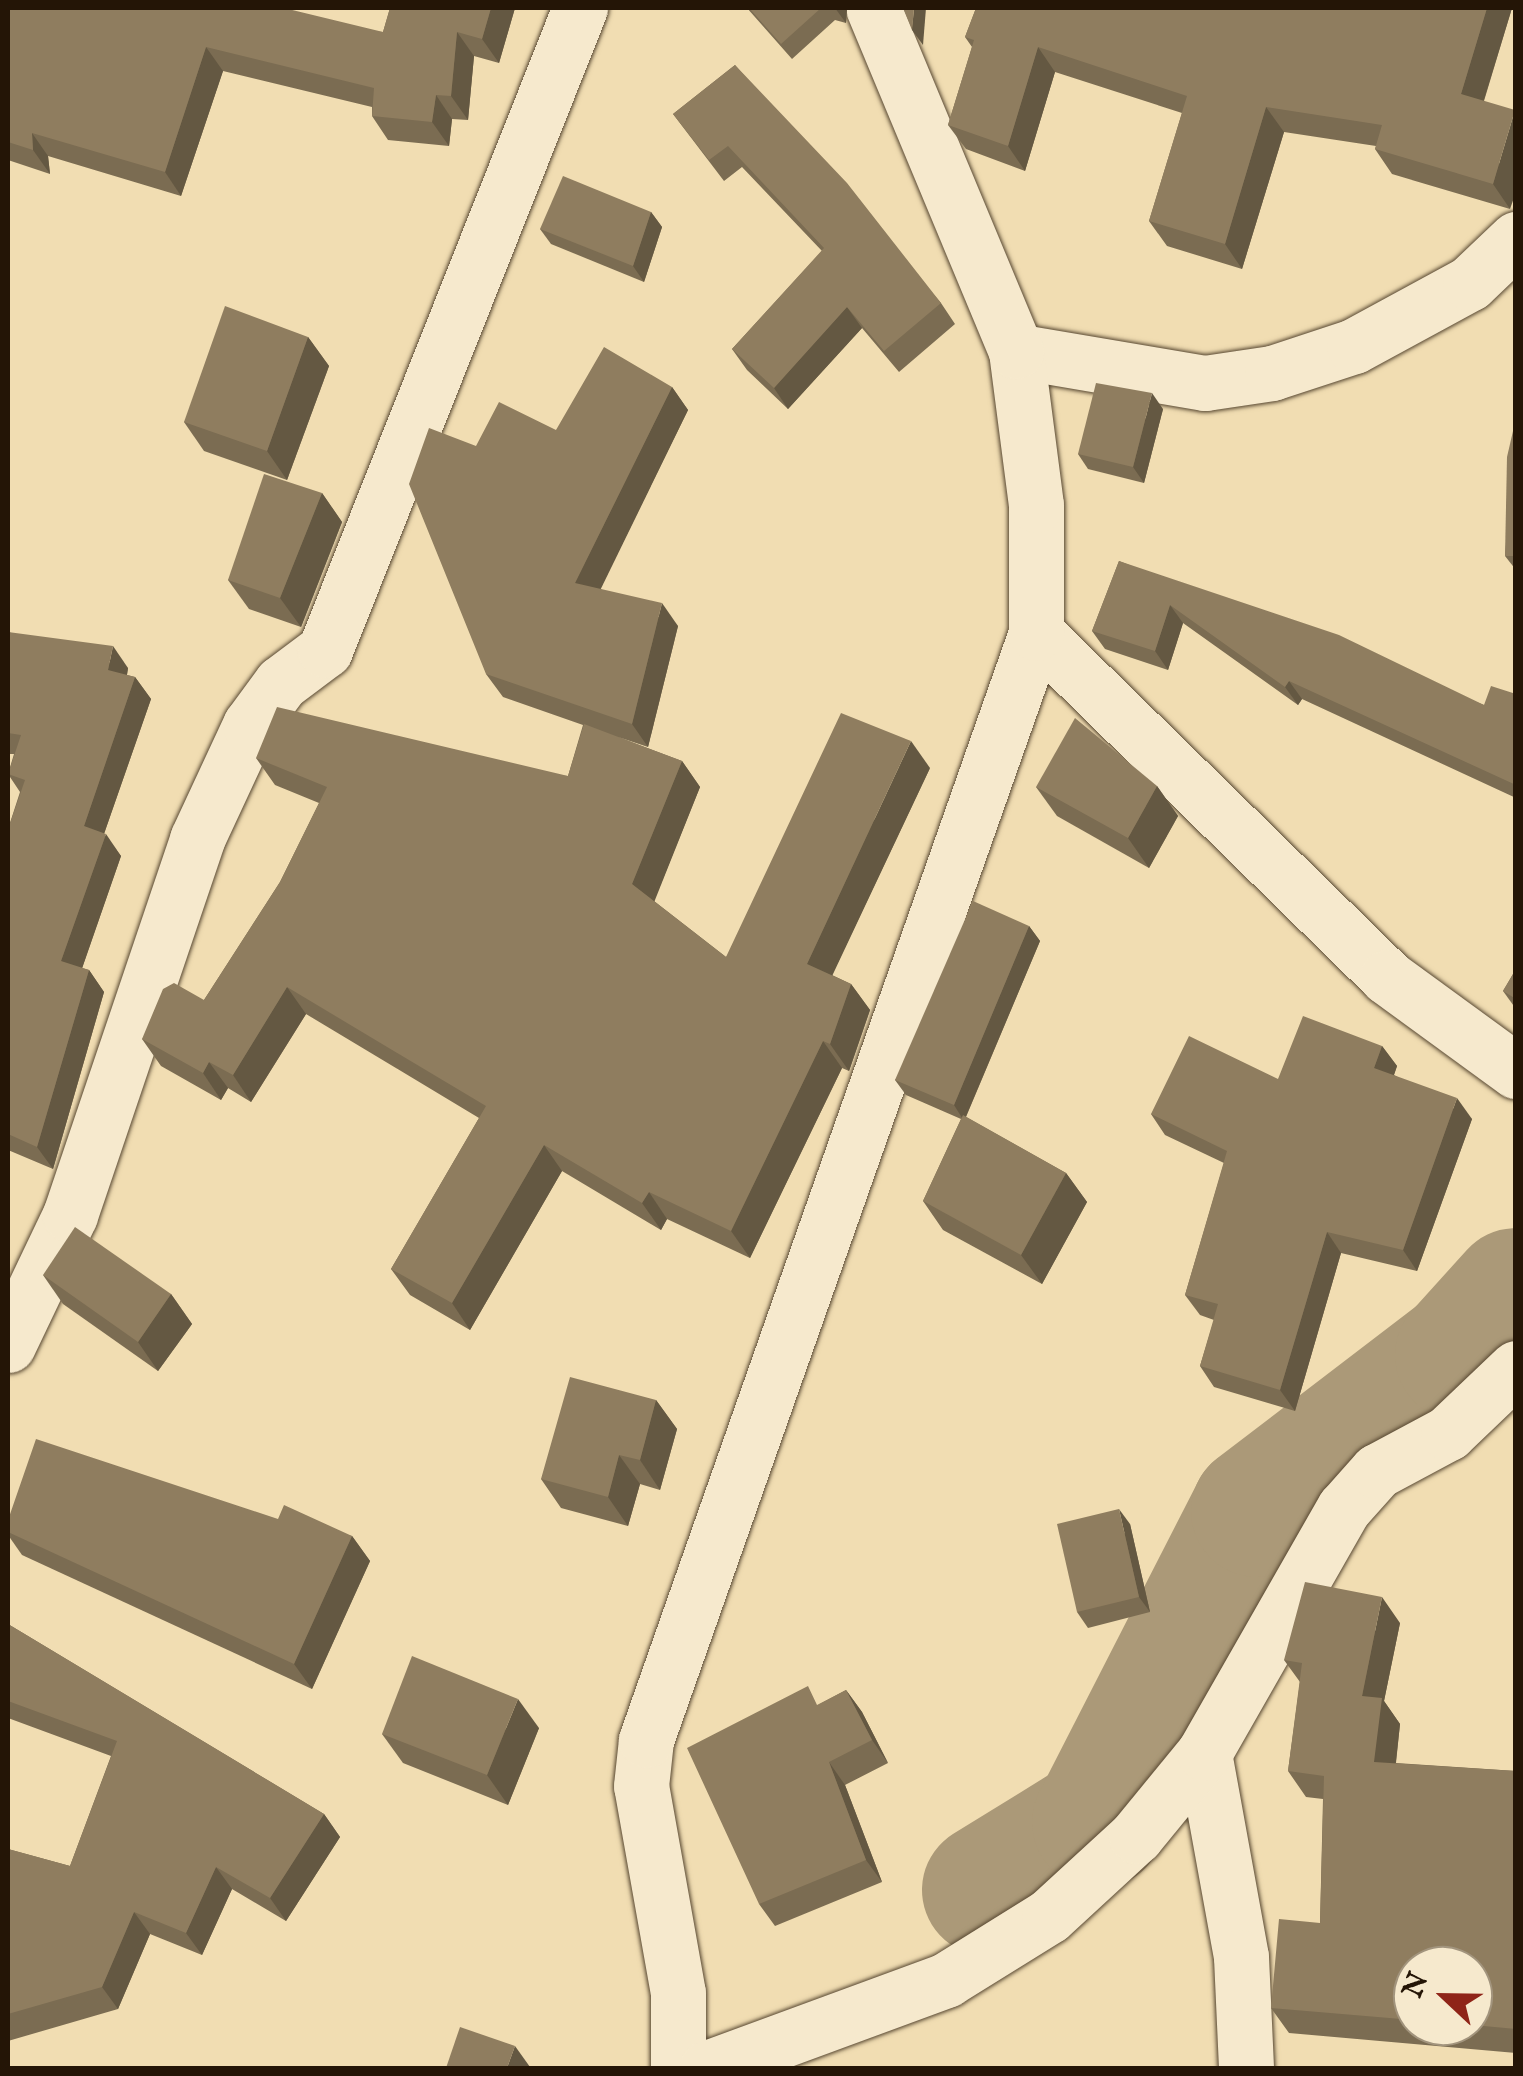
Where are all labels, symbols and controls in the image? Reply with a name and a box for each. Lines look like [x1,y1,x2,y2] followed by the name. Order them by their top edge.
[1393,1946,1493,2046] north arrow
[1396,1968,1437,2003] text: N

